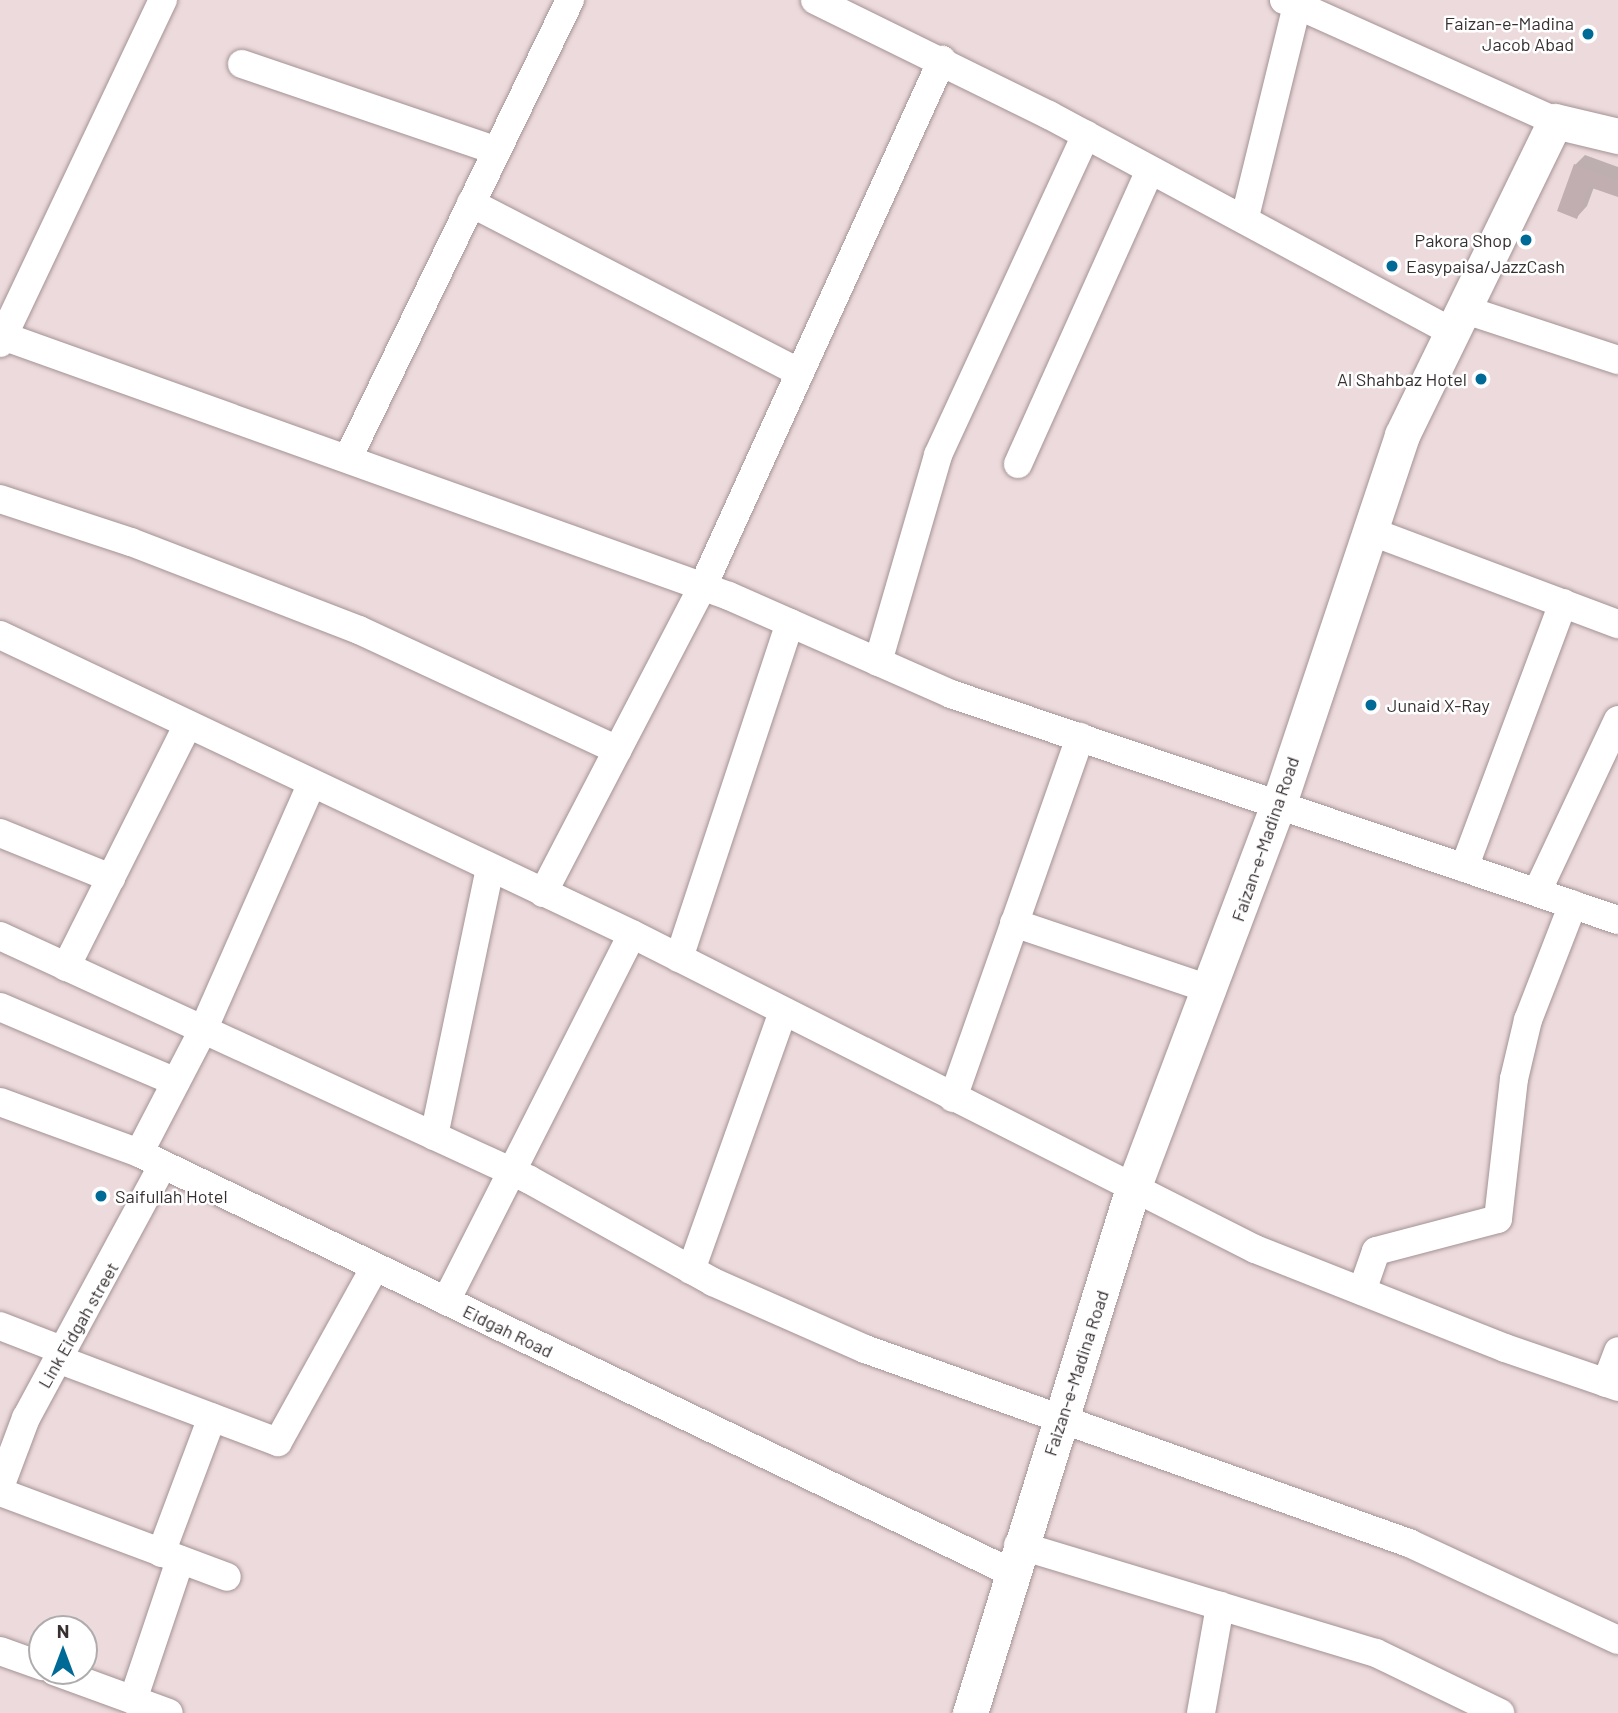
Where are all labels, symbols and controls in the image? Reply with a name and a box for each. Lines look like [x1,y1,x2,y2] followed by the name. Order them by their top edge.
[1445,13,1574,56] place label: Faizan-e-Madina Jacob Abad
[1580,26,1596,42] marker: Faizan-e-Madina Jacob Abad
[1415,229,1512,251] place label: Pakora Shop
[1518,232,1534,248] marker: Pakora Shop
[1406,255,1565,277] place label: Easypaisa/JazzCash
[1384,258,1400,274] marker: Easypaisa/JazzCash
[1337,368,1467,390] place label: Al Shahbaz Hotel
[1473,371,1489,387] marker: Al Shahbaz Hotel
[1387,694,1490,716] place label: Junaid X-Ray
[1361,695,1381,715] marker: Junaid X-Ray
[1227,754,1303,924] street label: Faizan-e-Madina Road
[115,1185,228,1207] place label: Saifullah Hotel
[93,1188,109,1204] marker: Saifullah Hotel
[33,1258,123,1392] street label: Link Eidgah street
[1039,1287,1113,1459] street label: Faizan-e-Madina Road
[460,1300,556,1362] street label: Eidgah Road
[28,1615,98,1685] north arrow
[57,1619,69,1642] text: N

